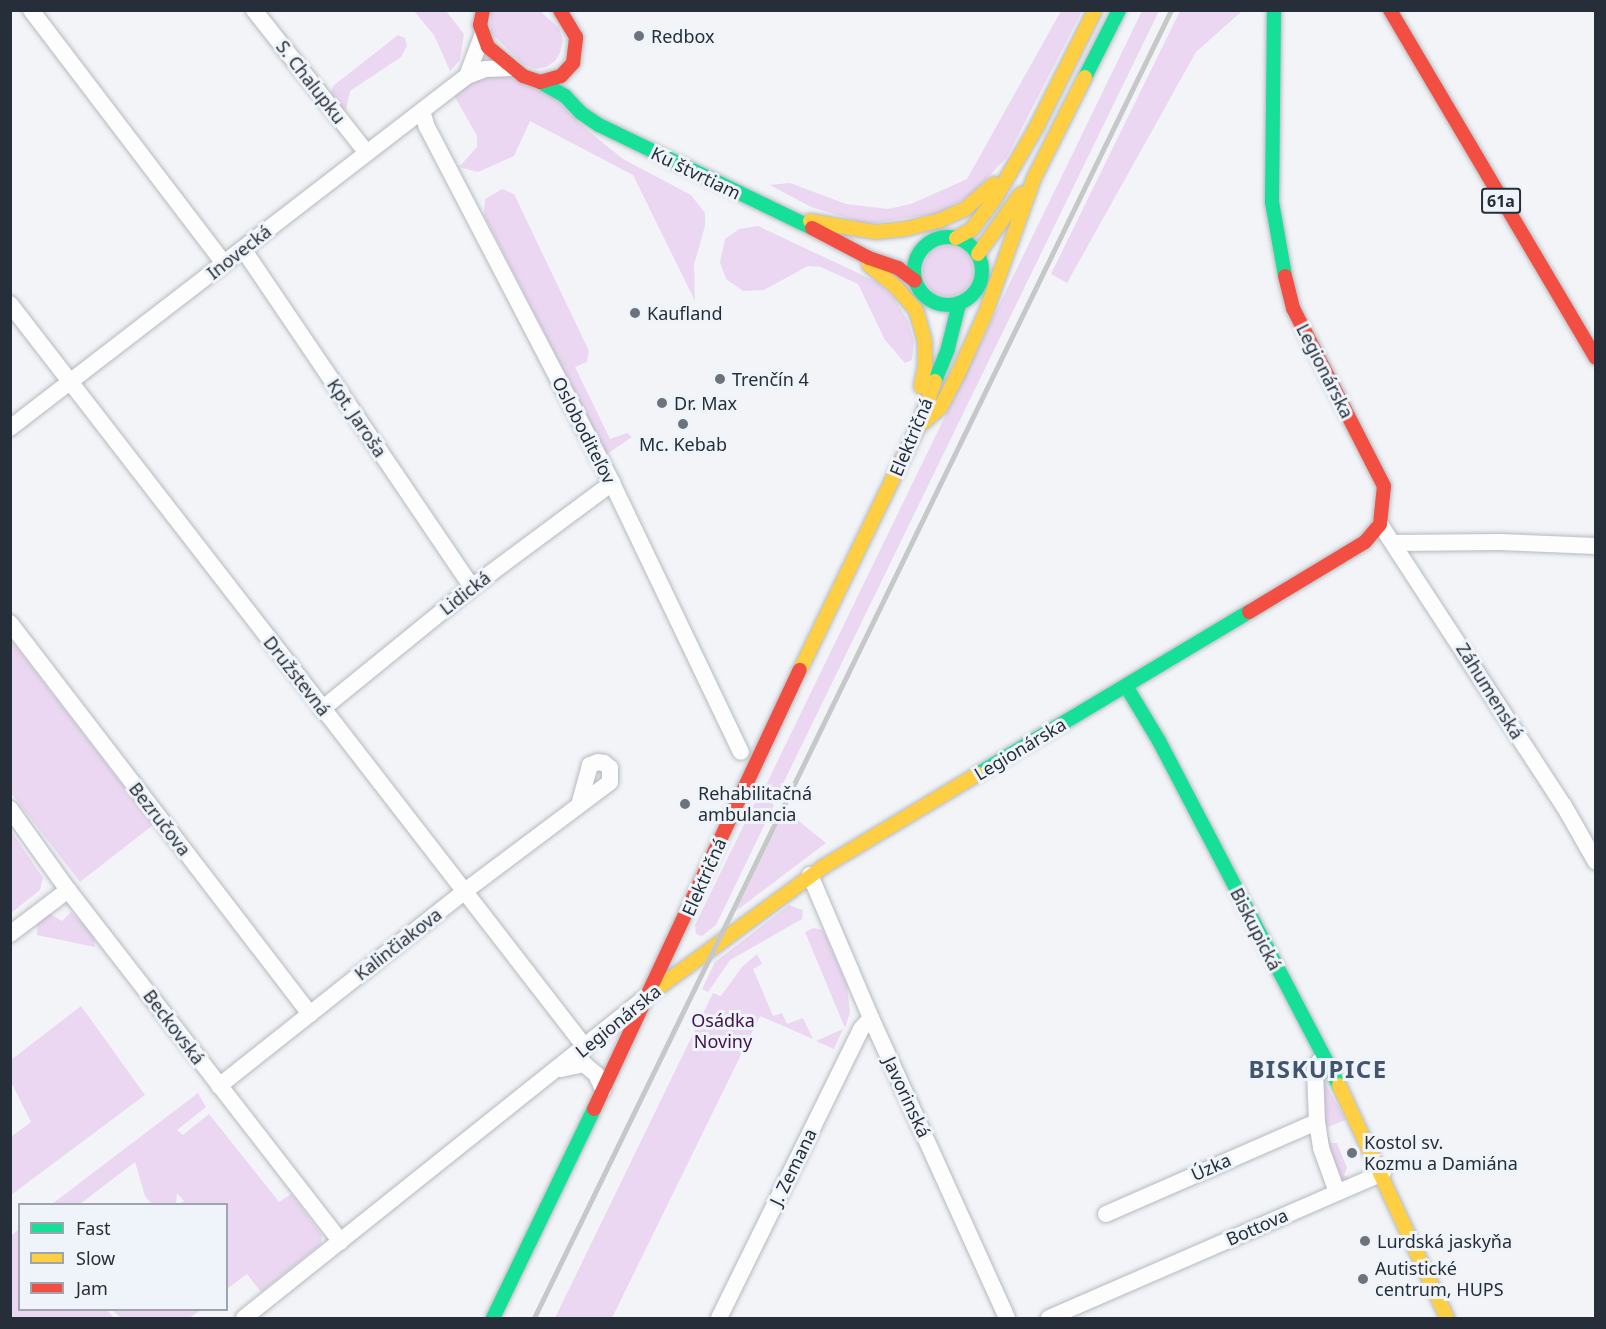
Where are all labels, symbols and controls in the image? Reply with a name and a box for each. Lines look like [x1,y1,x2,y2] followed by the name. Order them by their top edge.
[651,25,715,47] place label: Redbox
[632,29,646,43] marker: Redbox
[272,36,350,128] street label: S. Chalupku
[648,142,744,204] street label: Ku štvrtiam
[1480,188,1522,214] road number: 61a
[203,220,275,284] street label: Inovecká
[647,302,722,324] place label: Kaufland
[628,306,642,320] marker: Kaufland
[1292,320,1358,422] street label: Legionárska
[732,368,809,390] place label: Trenčín 4
[713,372,727,386] marker: Trenčín 4
[548,373,620,487] street label: Osloboditeľov
[323,375,391,461] street label: Kpt. Jaroša
[674,392,737,414] place label: Dr. Max
[885,395,937,479] street label: Električná
[655,396,669,410] marker: Dr. Max
[676,417,690,431] marker: Mc. Kebab
[639,433,727,455] place label: Mc. Kebab
[435,567,495,619] street label: Lidická
[259,632,335,720] street label: Družstevná
[1452,639,1528,743] street label: Záhumenská
[970,713,1070,785] street label: Legionárska
[125,778,195,860] street label: Bezručova
[698,783,812,826] place label: Rehabilitačná ambulancia
[676,795,694,813] marker: Rehabilitačná ambulancia
[677,835,731,919] street label: Električná
[1226,884,1286,974] street label: Biskupická
[350,903,446,985] street label: Kalinčiakova
[571,980,665,1062] street label: Legionárska
[139,985,209,1069] street label: Beckovská
[691,1010,755,1052] park label: Osádka Noviny
[879,1053,935,1141] street label: Javorinská
[1248,1055,1388,1083] district label: BISKUPICE
[765,1125,821,1209] street label: J. Zemana
[1364,1132,1518,1174] place label: Kostol sv. Kozmu a Damiána
[1345,1146,1359,1160] marker: Kostol sv. Kozmu a Damiána
[1188,1149,1234,1185] street label: Úzka
[18,1203,228,1311] legend
[1223,1204,1291,1250] street label: Bottova
[76,1216,111,1240] text: Fast
[1377,1230,1512,1252] place label: Lurdská jaskyňa
[1358,1234,1372,1248] marker: Lurdská jaskyňa
[76,1246,115,1270] text: Slow
[1375,1258,1504,1300] place label: Autistické centrum, HUPS
[1356,1272,1370,1286] marker: Autistické centrum, HUPS
[76,1276,108,1300] text: Jam

